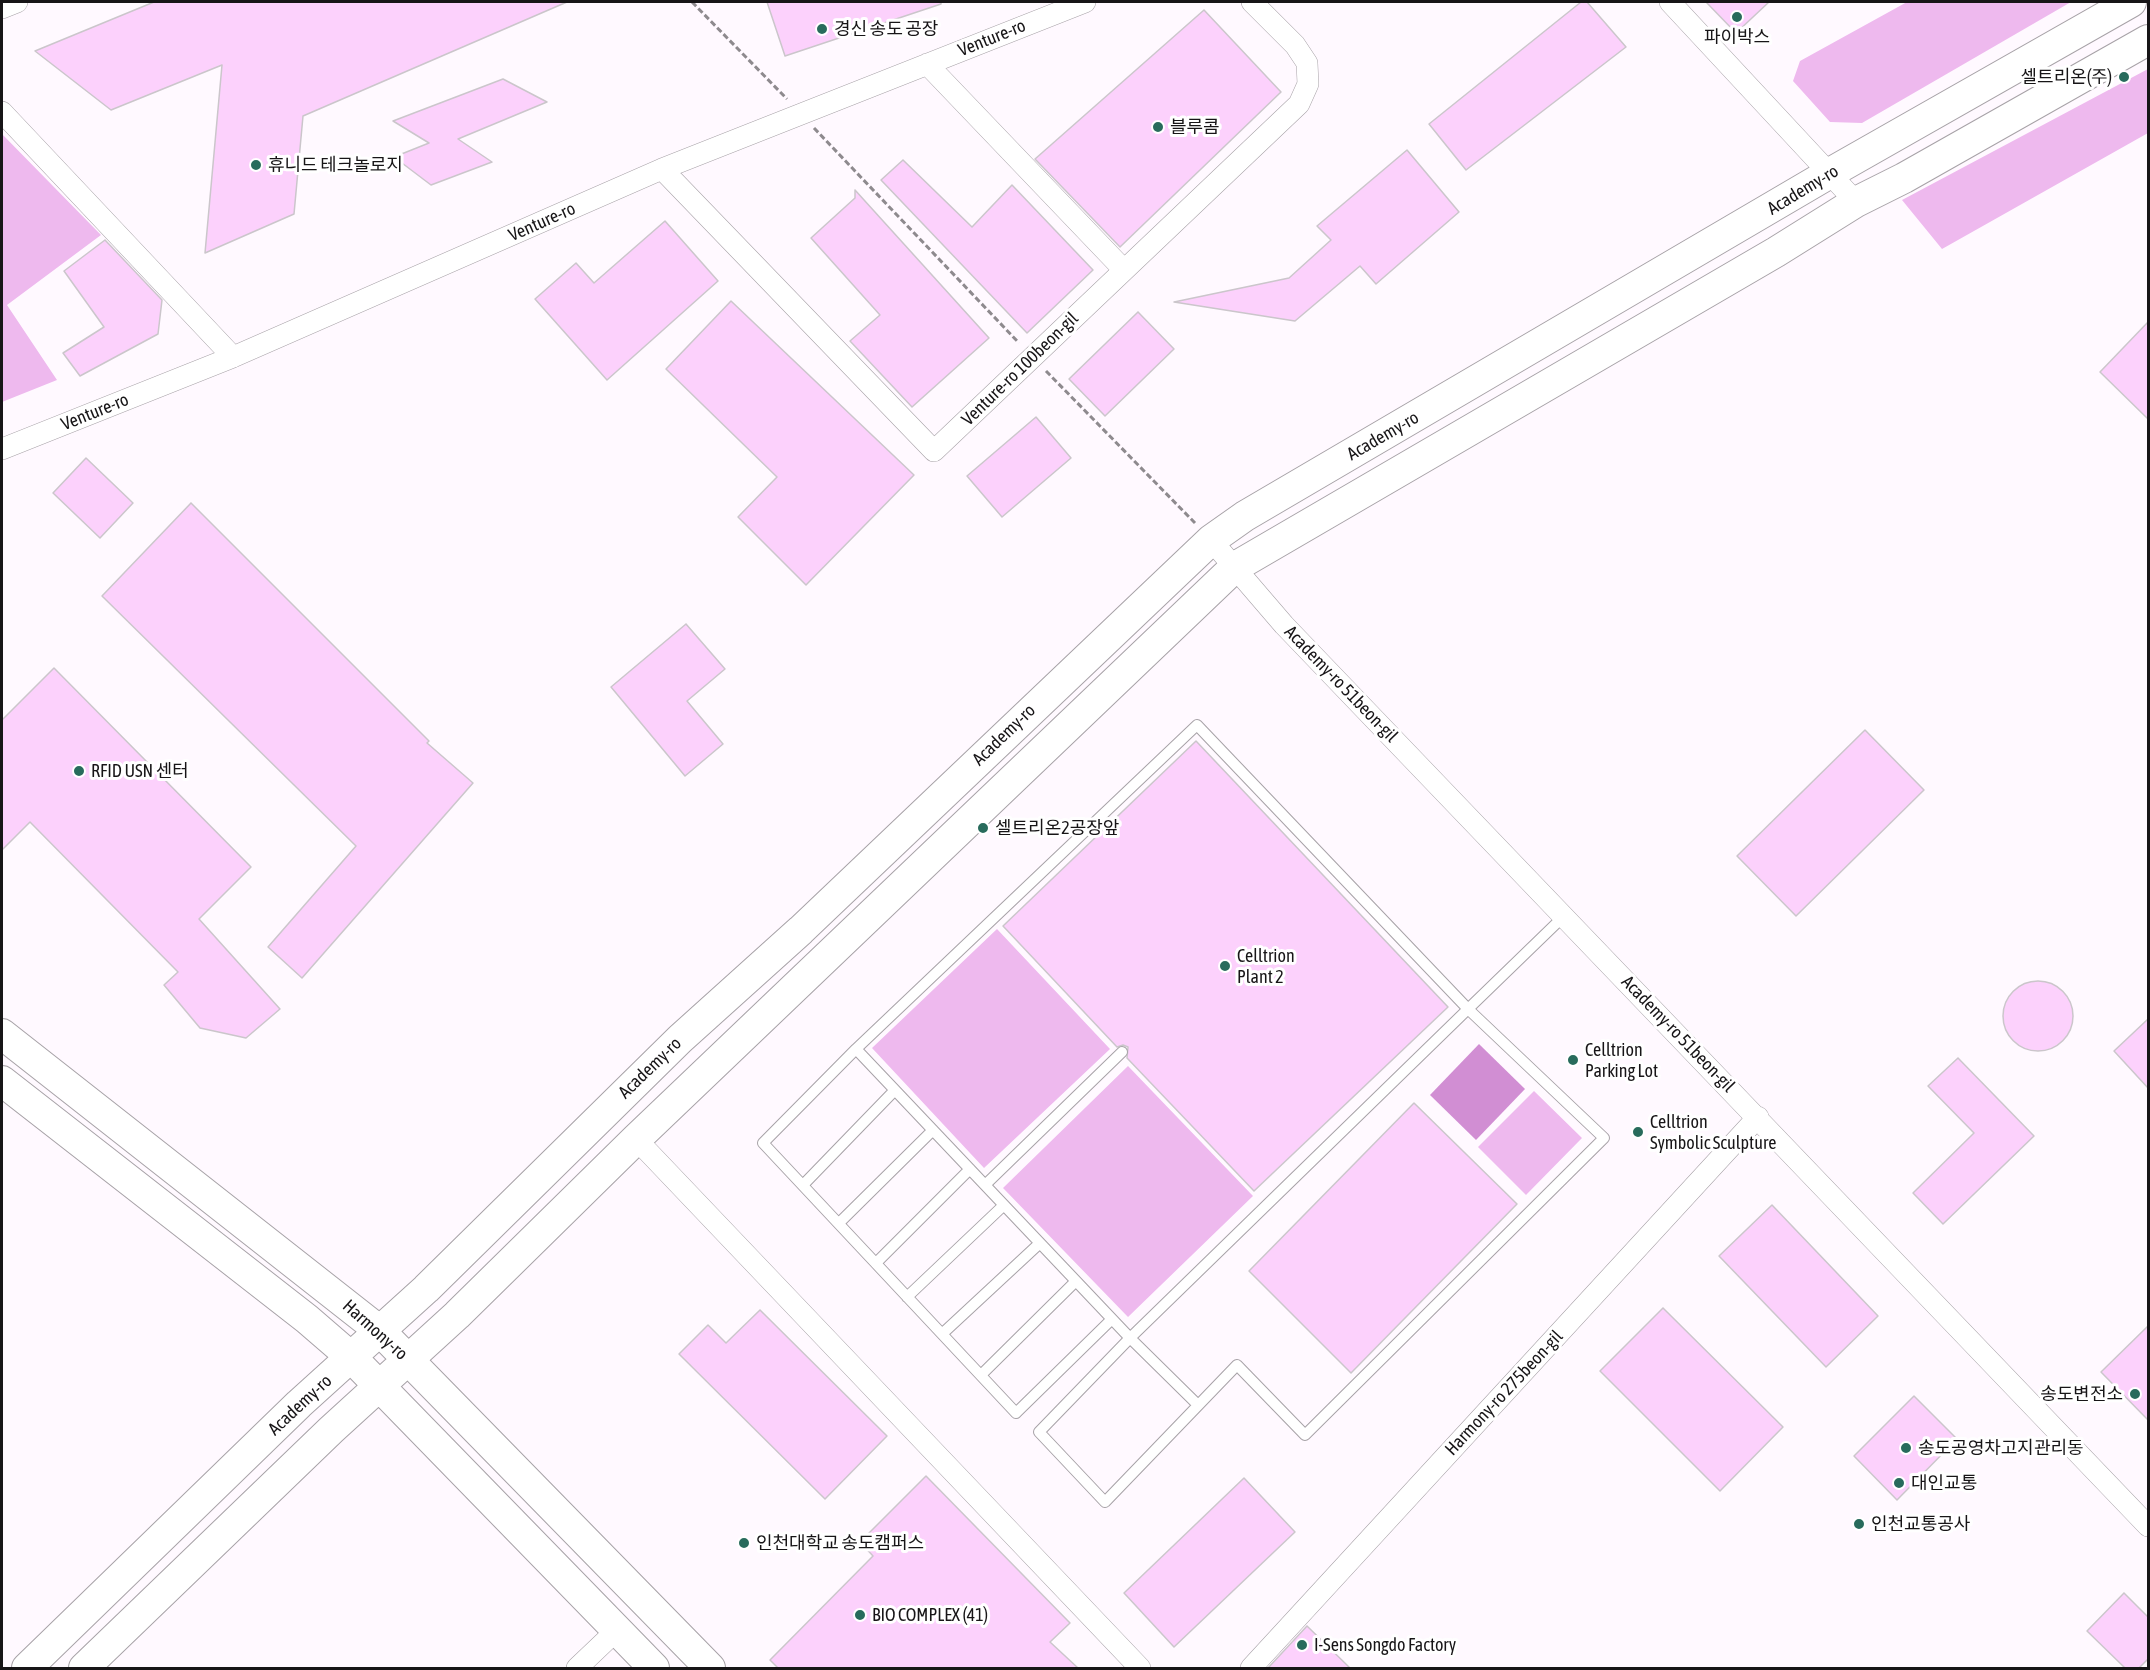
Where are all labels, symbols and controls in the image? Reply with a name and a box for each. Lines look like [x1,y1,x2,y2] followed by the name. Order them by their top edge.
[1730,10,1744,24] marker: 파이박스
[955,15,1029,61] street label: Venture-ro
[834,18,938,40] place label: 경신 송도 공장
[815,22,829,36] marker: 경신 송도 공장
[1704,26,1770,48] place label: 파이박스
[2021,66,2112,88] place label: 셀트리온(주)
[2117,70,2131,84] marker: 셀트리온(주)
[1170,116,1220,138] place label: 블루콤
[1151,120,1165,134] marker: 블루콤
[268,154,403,176] place label: 휴니드 테크놀로지
[249,158,263,172] marker: 휴니드 테크놀로지
[1763,160,1843,220] street label: Academy-ro
[505,198,579,246] street label: Venture-ro
[957,308,1083,430] street label: Venture-ro 100beon-gil
[58,389,132,435] street label: Venture-ro
[1343,407,1423,465] street label: Academy-ro
[1280,621,1402,747] street label: Academy-ro 51beon-gil
[968,700,1040,770] street label: Academy-ro
[91,760,189,782] place label: RFID USN 센터
[72,764,86,778] marker: RFID USN 센터
[995,817,1119,839] place label: 셀트리온2공장앞
[976,821,990,835] marker: 셀트리온2공장앞
[1237,945,1295,988] place label: Celltrion Plant 2
[1218,959,1232,973] marker: Celltrion Plant 2
[1617,971,1739,1097] street label: Academy-ro 51beon-gil
[614,1033,686,1103] street label: Academy-ro
[1585,1039,1658,1082] place label: Celltrion Parking Lot
[1566,1053,1580,1067] marker: Celltrion Parking Lot
[1650,1111,1776,1154] place label: Celltrion Symbolic Sculpture
[1631,1125,1645,1139] marker: Celltrion Symbolic Sculpture
[338,1295,412,1365] street label: Harmony-ro
[1441,1326,1567,1460] street label: Harmony-ro 275beon-gil
[264,1370,336,1440] street label: Academy-ro
[2040,1383,2123,1405] place label: 송도변전소
[2128,1387,2142,1401] marker: 송도변전소
[1918,1437,2084,1459] place label: 송도공영차고지관리동
[1899,1441,1913,1455] marker: 송도공영차고지관리동
[1911,1472,1977,1494] place label: 대인교통
[1892,1476,1906,1490] marker: 대인교통
[1871,1513,1970,1535] place label: 인천교통공사
[1852,1517,1866,1531] marker: 인천교통공사
[756,1532,924,1554] place label: 인천대학교 송도캠퍼스
[737,1536,751,1550] marker: 인천대학교 송도캠퍼스
[872,1604,988,1626] place label: BIO COMPLEX (41)
[853,1608,867,1622] marker: BIO COMPLEX (41)
[1314,1634,1456,1656] place label: I-Sens Songdo Factory
[1295,1638,1309,1652] marker: I-Sens Songdo Factory

